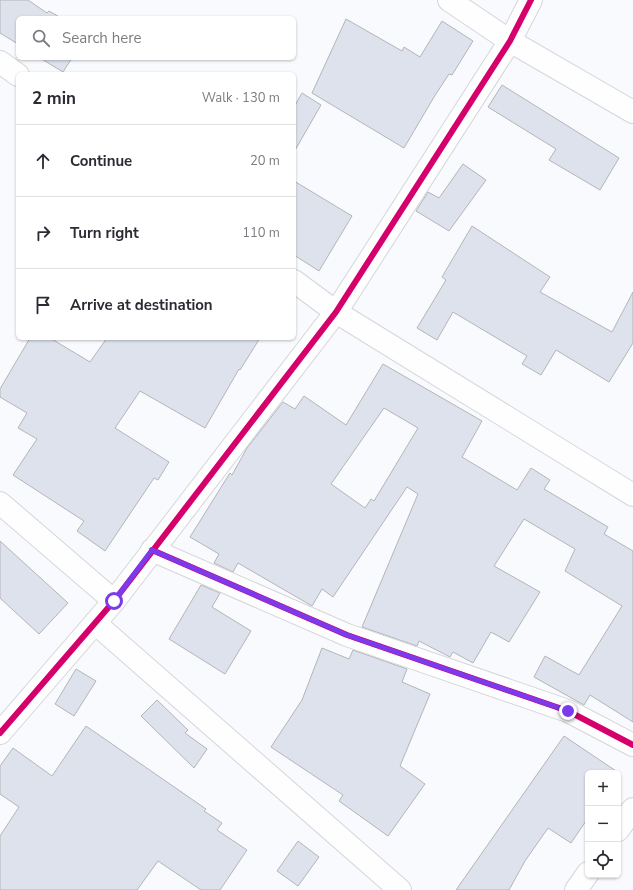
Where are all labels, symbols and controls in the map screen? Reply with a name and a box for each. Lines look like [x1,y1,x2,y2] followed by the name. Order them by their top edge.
[16,16,296,60] search box
[30,27,52,49] icon: search
[62,28,142,48] text: Search here
[32,87,76,110] text: 2 min
[202,89,280,107] text: Walk · 130 m
[32,150,54,172] icon: ahead
[70,151,132,171] text: Continue
[250,152,280,170] text: 20 m
[32,222,54,244] icon: right
[70,223,139,243] text: Turn right
[242,224,280,242] text: 110 m
[32,294,54,316] icon: arrive
[70,295,213,315] text: Arrive at destination
[105,592,123,610] route start
[559,702,577,720] route end
[585,770,621,878] map controls
[585,770,621,806] button: +
[585,806,621,842] button: −
[585,842,621,878] button: locate

